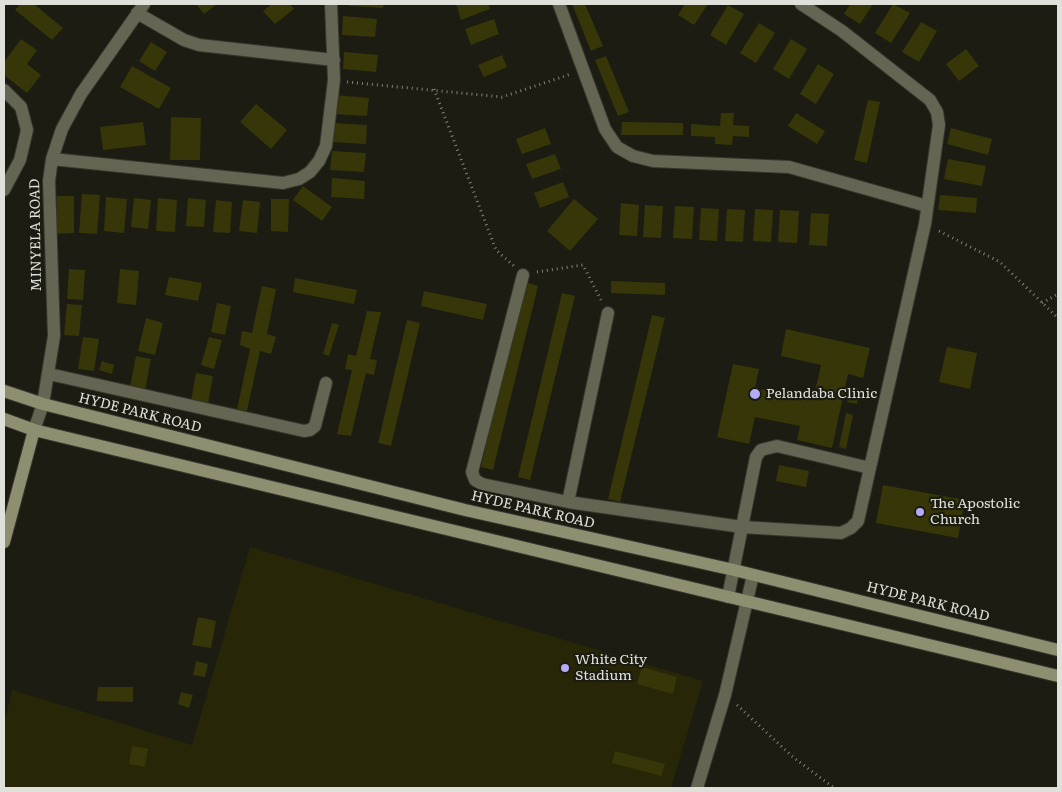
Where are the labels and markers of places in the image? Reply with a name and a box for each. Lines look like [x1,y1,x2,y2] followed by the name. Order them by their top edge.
[766,386,877,402] place label: Pelandaba Clinic
[748,387,762,401] marker: Pelandaba Clinic
[930,496,1020,528] place label: The Apostolic Church
[914,506,926,518] marker: The Apostolic Church
[575,652,647,684] place label: White City Stadium
[559,662,571,674] marker: White City Stadium

